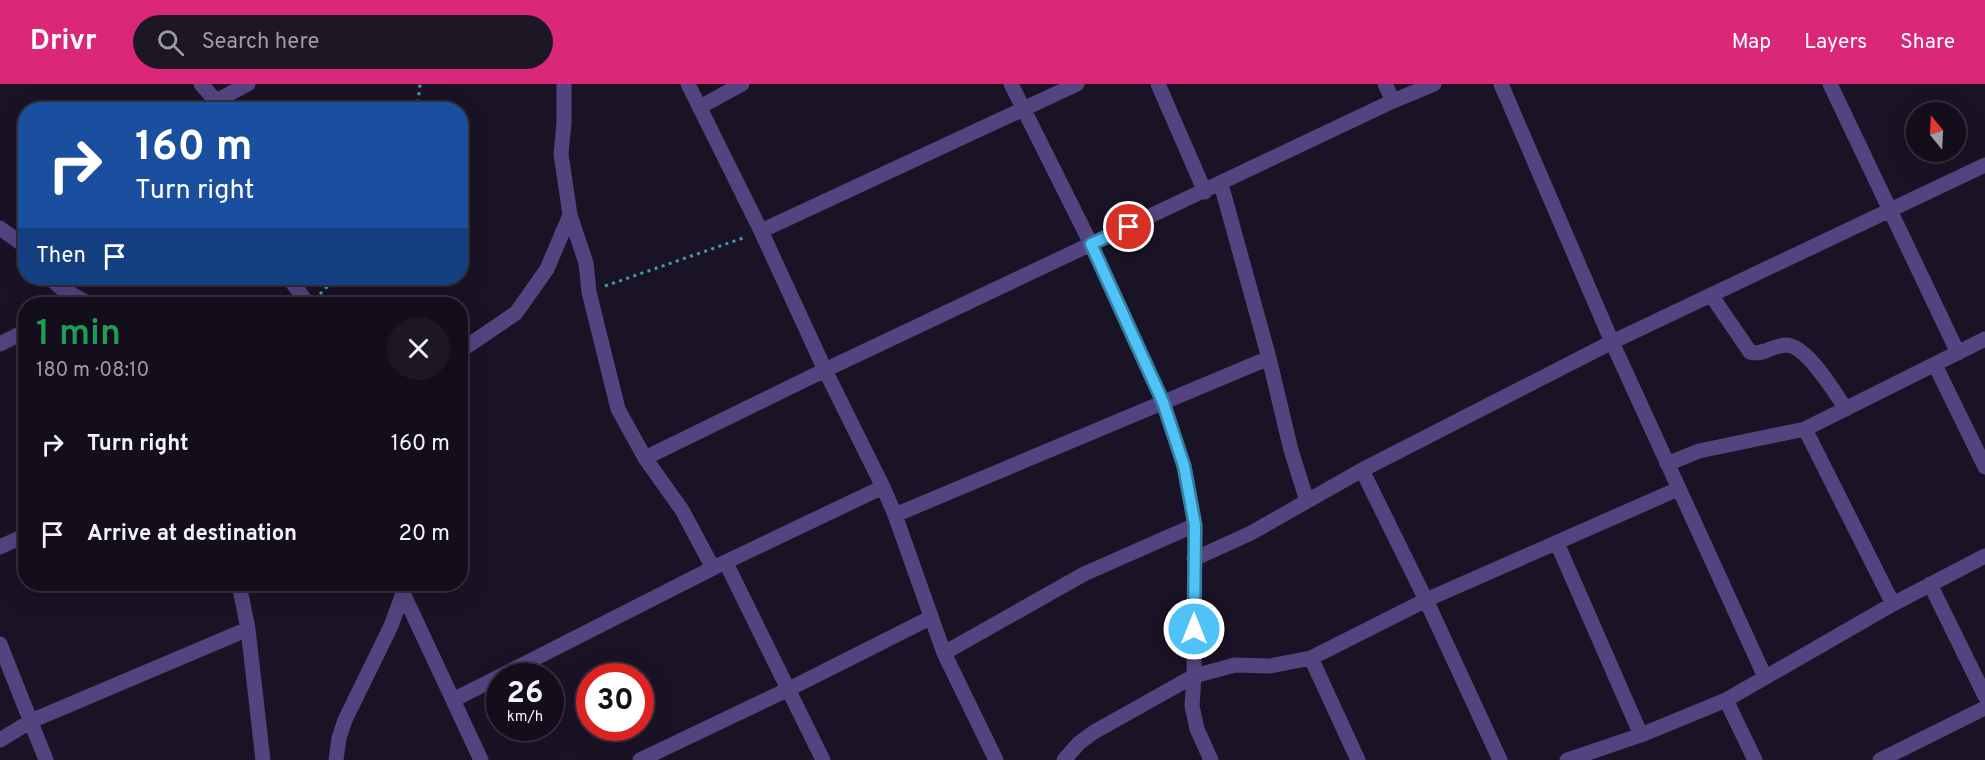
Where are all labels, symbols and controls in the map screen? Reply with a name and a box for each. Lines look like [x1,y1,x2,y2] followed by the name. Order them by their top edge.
[133,15,553,69] search box
[30,24,97,60] text: Drivr
[154,26,187,59] icon: search
[202,29,319,56] text: Search here
[1732,29,1771,56] text: Map
[1804,29,1867,56] text: Layers
[1900,29,1955,56] text: Share
[1906,102,1966,162] north arrow
[1906,102,1966,162] map controls
[135,122,253,175] text: 160 m
[36,126,114,204] icon: right
[135,174,254,208] text: Turn right
[1103,201,1154,252] pin
[1112,210,1145,243] icon: arrive
[98,240,131,273] icon: arrive
[36,243,86,270] text: Then
[36,312,121,358] text: 1 min
[387,317,450,380] button: close
[36,358,149,384] text: 180 m · 08:10
[36,428,69,461] icon: right
[87,431,189,458] text: Turn right
[391,431,450,458] text: 160 m
[36,518,69,551] icon: arrive
[87,521,297,548] text: Arrive at destination
[399,521,450,548] text: 20 m
[1162,597,1226,661] position arrow
[576,663,654,741] speed limit sign: 30
[507,676,543,713] text: 26
[507,708,543,727] text: km/h

